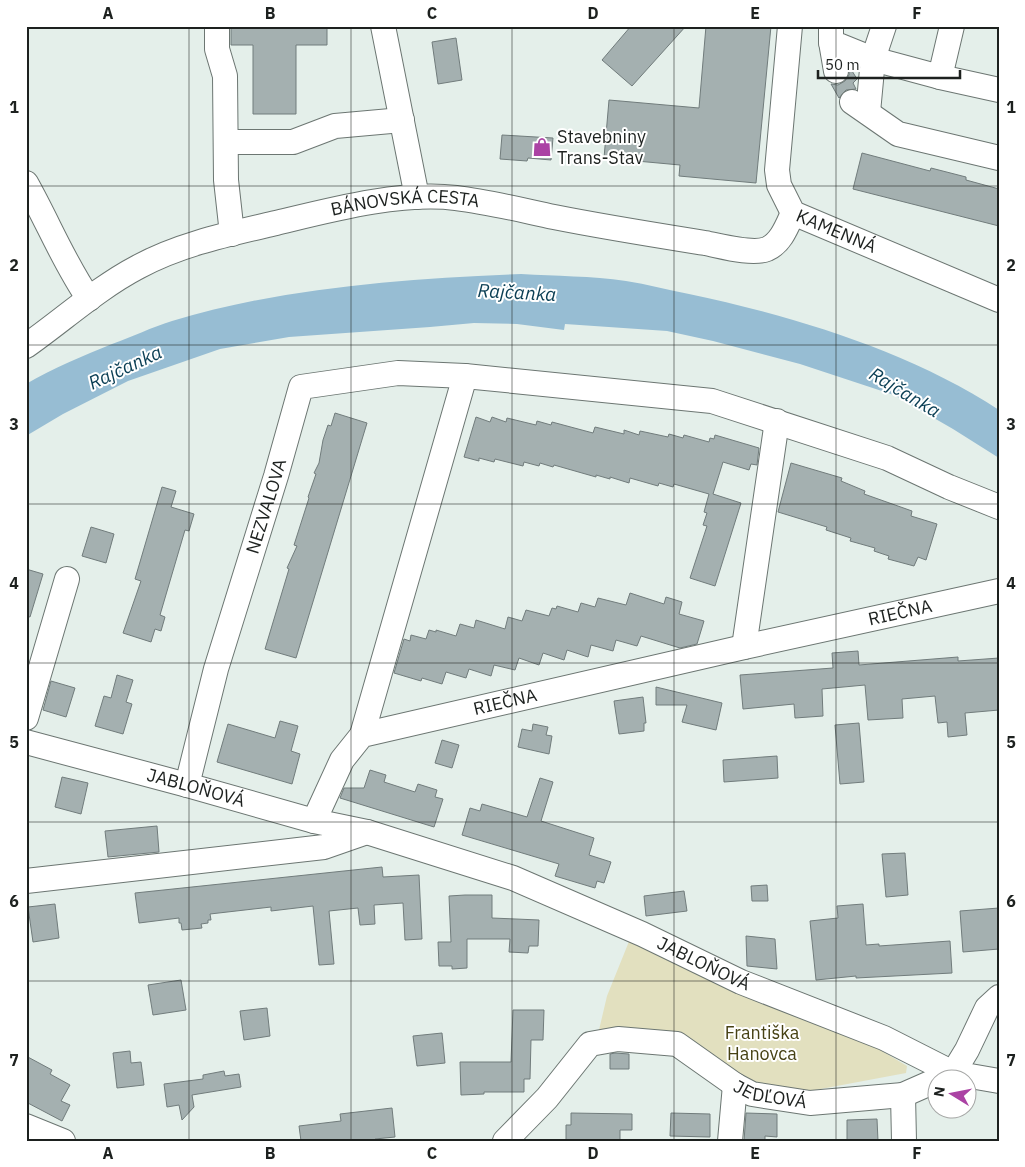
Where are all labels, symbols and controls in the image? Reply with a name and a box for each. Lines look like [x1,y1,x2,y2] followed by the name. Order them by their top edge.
[103,3,114,23] text: A
[265,3,276,23] text: B
[427,3,437,23] text: C
[587,3,599,23] text: D
[750,3,760,23] text: E
[912,3,922,23] text: F
[818,48,960,80] scale bar
[825,55,860,74] text: 50 m
[9,97,19,117] text: 1
[1006,97,1016,117] text: 1
[557,125,646,169] place label: Stavebniny Trans-Stav
[531,136,553,158] shop icon: Stavebniny Trans-Stav
[329,184,482,221] street label: BÁNOVSKÁ CESTA
[793,204,881,258] street label: KAMENNÁ
[9,255,19,275] text: 2
[1006,255,1016,275] text: 2
[477,278,557,306] water label: Rajčanka
[84,339,166,395] water label: Rajčanka
[865,361,945,423] water label: Rajčanka
[9,414,19,434] text: 3
[1006,414,1016,434] text: 3
[241,456,291,556] street label: NEZVALOVA
[9,573,19,593] text: 4
[1006,573,1016,593] text: 4
[866,594,935,630] street label: RIEČNA
[471,683,540,720] street label: RIEČNA
[9,732,19,752] text: 5
[1006,732,1016,752] text: 5
[145,763,248,812] street label: JABLOŇOVÁ
[9,891,19,911] text: 6
[1006,891,1016,911] text: 6
[654,931,754,996] street label: JABLOŇOVÁ
[725,1021,800,1065] park label: Františka Hanovca
[9,1050,19,1070] text: 7
[1006,1050,1016,1070] text: 7
[928,1070,978,1120] north arrow
[730,1074,809,1113] street label: JEDĽOVÁ
[929,1085,949,1098] text: N
[103,1143,114,1163] text: A
[265,1143,276,1163] text: B
[427,1143,437,1163] text: C
[587,1143,599,1163] text: D
[750,1143,760,1163] text: E
[912,1143,922,1163] text: F

